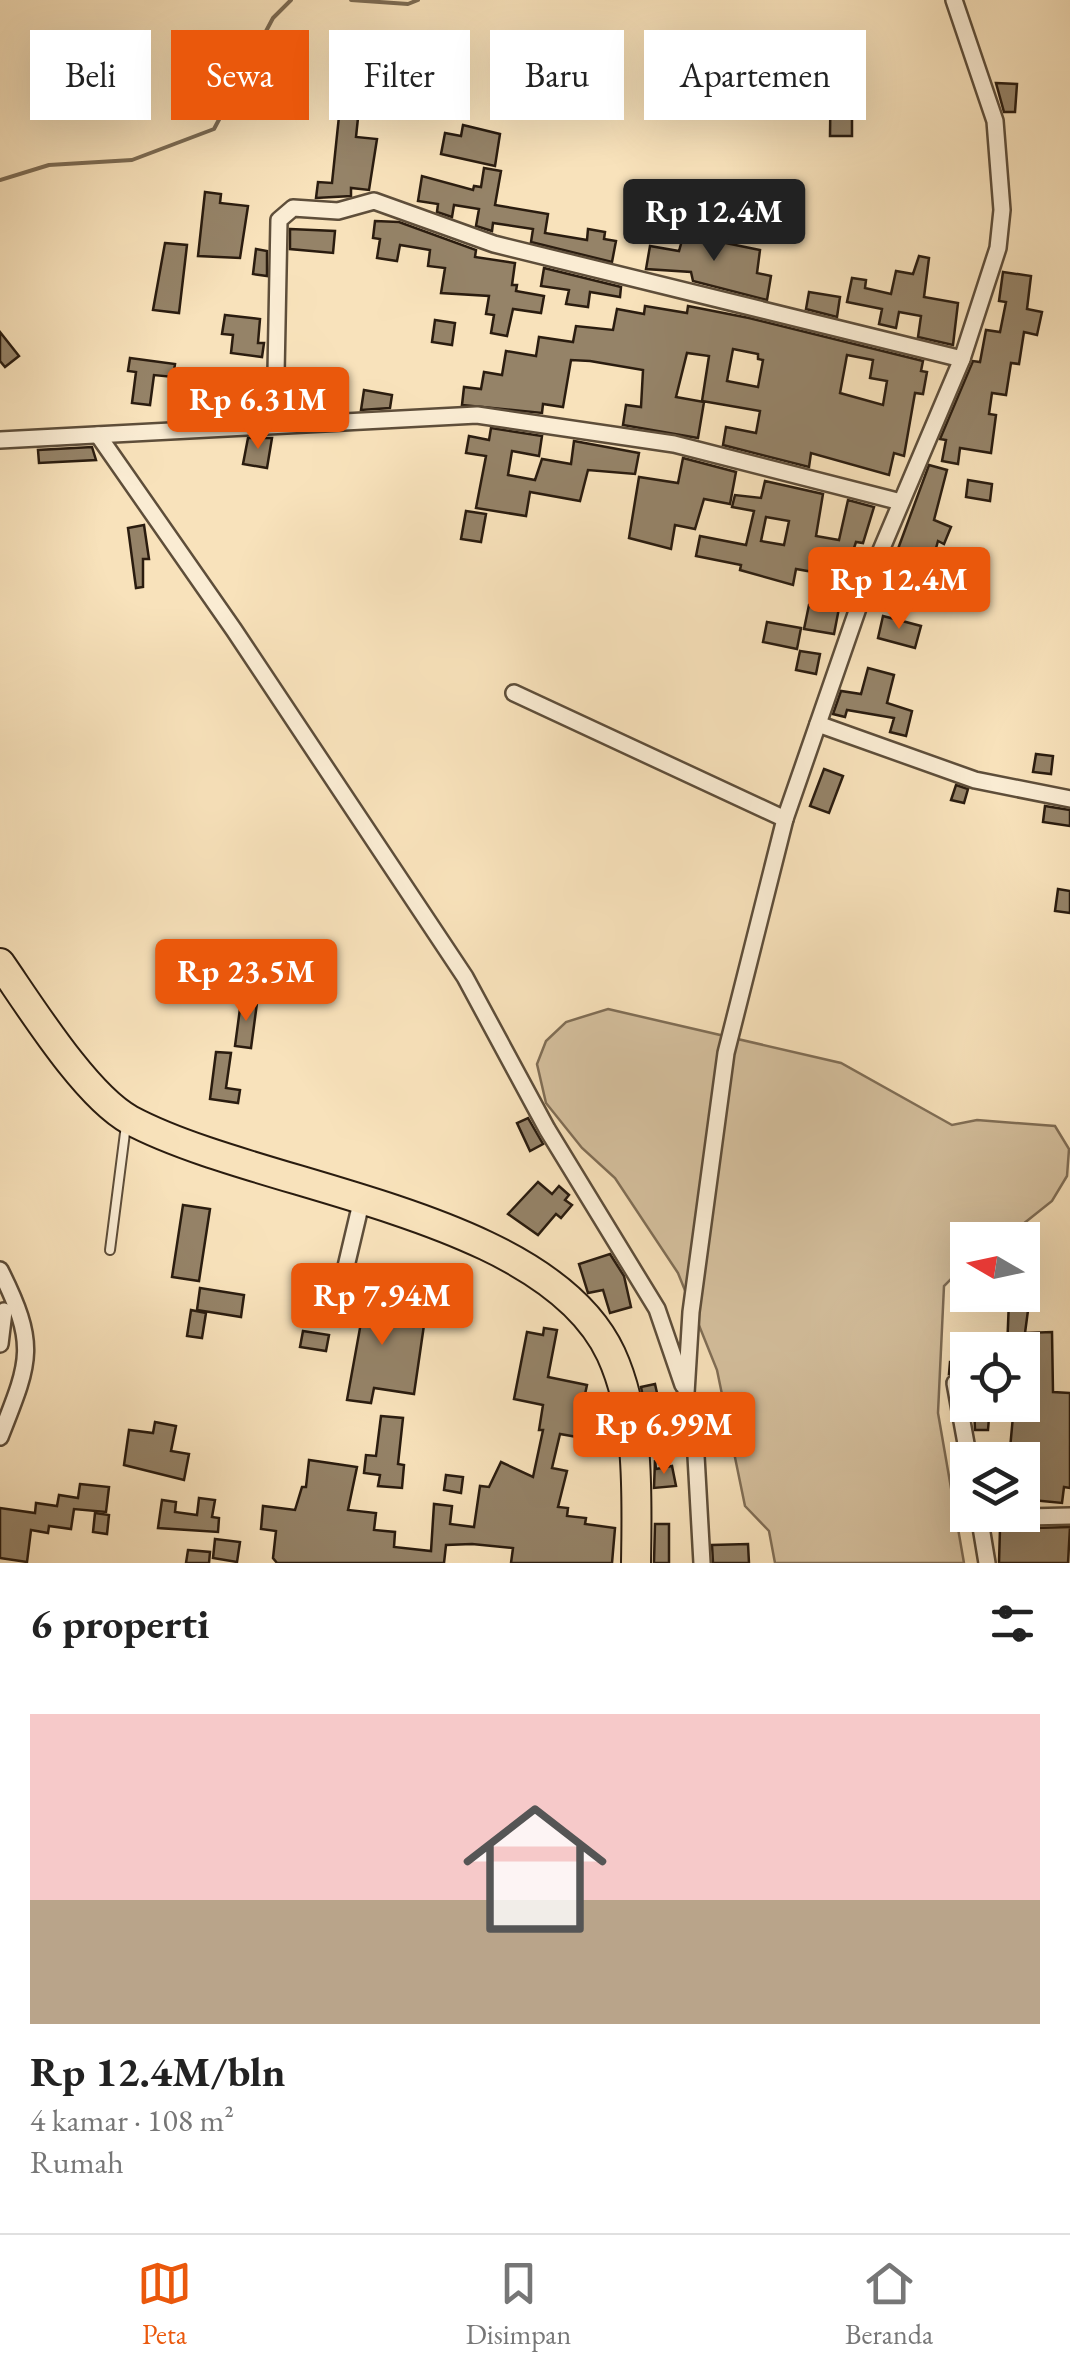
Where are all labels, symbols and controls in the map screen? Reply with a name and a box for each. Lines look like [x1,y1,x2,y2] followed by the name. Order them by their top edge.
[30,30,151,120] chip: Beli
[171,30,309,120] chip: Sewa
[329,30,470,120] chip: Filter
[490,30,624,120] chip: Baru
[644,30,866,120] chip: Apartemen
[611,179,817,264] pin: Rp 12.4M
[645,190,783,232] text: Rp 12.4M
[155,367,361,452] pin: Rp 6.31M
[189,378,327,420] text: Rp 6.31M
[796,547,1002,632] pin: Rp 12.4M
[830,558,968,600] text: Rp 12.4M
[143,939,349,1024] pin: Rp 23.5M
[177,950,315,992] text: Rp 23.5M
[950,1222,1040,1312] north arrow
[950,1222,1040,1532] map controls
[279,1263,485,1348] pin: Rp 7.94M
[313,1274,451,1316] text: Rp 7.94M
[950,1332,1040,1422] button: locate
[561,1392,767,1477] pin: Rp 6.99M
[595,1403,733,1445] text: Rp 6.99M
[950,1442,1040,1532] button: layers
[30,1596,210,1651] text: 6 properti
[985,1596,1040,1651] icon: filters
[445,1779,625,1959] icon: home
[30,2044,286,2099] text: Rp 12.4M/bln
[30,2099,234,2141] text: 4 kamar · 108 m²
[30,2141,124,2183] text: Rumah
[137,2256,192,2352] tab: Peta
[466,2256,571,2352] tab: Disimpan
[845,2256,933,2352] tab: Beranda

